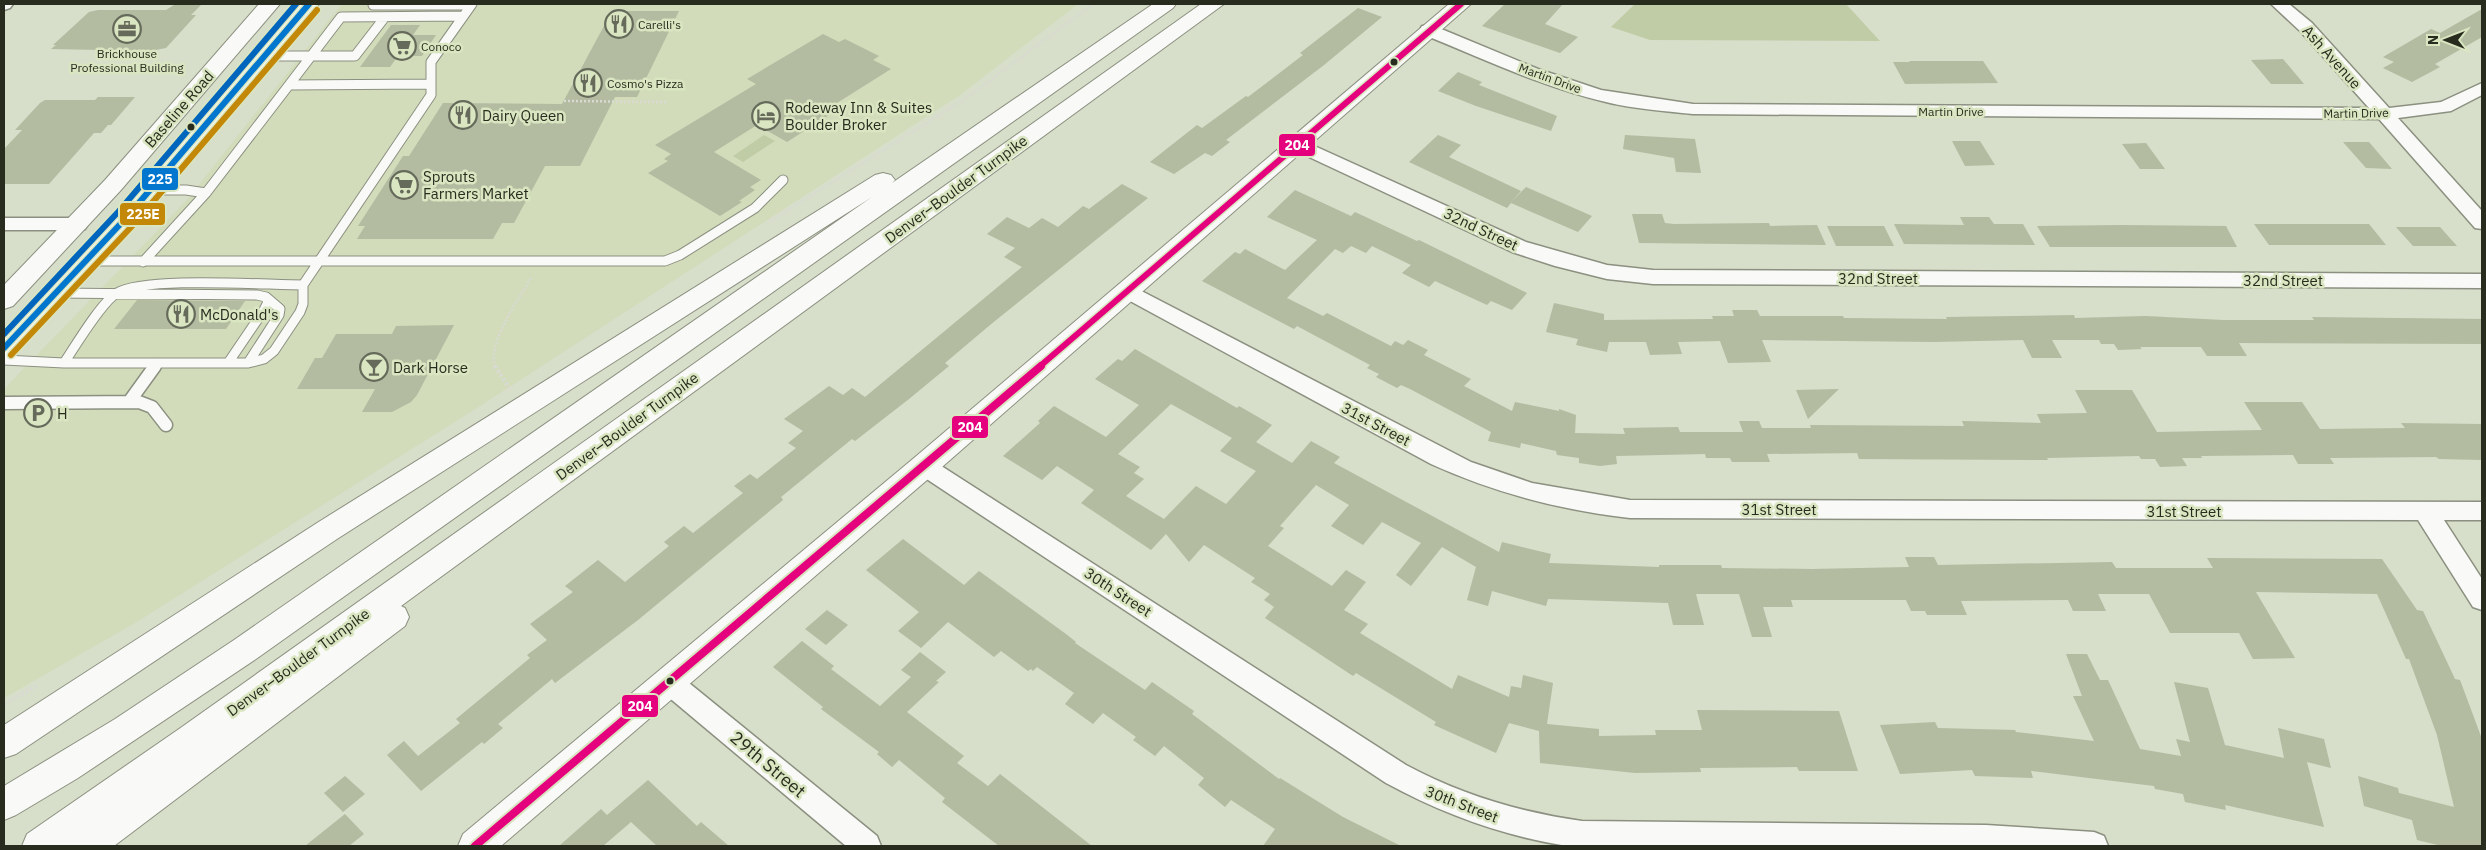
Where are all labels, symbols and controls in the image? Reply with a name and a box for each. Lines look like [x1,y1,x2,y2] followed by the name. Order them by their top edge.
[604,9,634,39] restaurant icon: Carelli's
[112,14,142,44] office icon: Brickhouse Professional Building
[2421,15,2471,65] north arrow
[638,17,681,32] place label: Carelli's
[2298,21,2366,93] street label: Ash Avenue
[387,31,417,61] supermarket icon: Conoco
[2424,35,2442,45] text: N
[421,39,462,54] place label: Conoco
[70,46,184,75] place label: Brickhouse Professional Building
[1389,57,1399,67] unlabelled marker
[1517,60,1584,96] street label: Martin Drive
[140,67,218,151] street label: Baseline Road
[573,68,603,98] restaurant icon: Cosmo's Pizza
[607,76,684,91] place label: Cosmo's Pizza
[785,98,932,134] place label: Rodeway Inn & Suites Boulder Broker
[448,100,478,130] restaurant icon: Dairy Queen
[751,101,781,131] hotel icon: Rodeway Inn & Suites Boulder Broker
[1918,104,1984,119] street label: Martin Drive
[2323,105,2389,121] street label: Martin Drive
[482,106,565,125] place label: Dairy Queen
[186,122,196,132] unlabelled marker
[881,131,1031,247] street label: Denver–Boulder Turnpike
[1278,133,1316,157] line badge: 204
[1284,136,1310,154] text: 204
[141,167,179,191] line badge: 225
[423,167,529,203] place label: Sprouts Farmers Market
[147,170,173,188] text: 225
[389,170,419,200] supermarket icon: Sprouts Farmers Market
[119,202,166,226] line badge: 225E
[1441,204,1521,254] street label: 32nd Street
[126,205,160,223] text: 225E
[1838,269,1918,288] street label: 32nd Street
[2243,271,2323,290] street label: 32nd Street
[166,299,196,329] restaurant icon: McDonald's
[200,305,278,324] place label: McDonald's
[359,352,389,382] bar icon: Dark Horse
[393,358,468,377] place label: Dark Horse
[552,368,702,484] street label: Denver–Boulder Turnpike
[23,398,53,428] parking icon: H
[1338,398,1414,450] street label: 31st Street
[57,404,68,423] place label: H
[951,415,989,439] line badge: 204
[957,418,983,436] text: 204
[1741,500,1817,519] street label: 31st Street
[2146,502,2222,521] street label: 31st Street
[1081,563,1155,621] street label: 30th Street
[223,604,373,720] street label: Denver–Boulder Turnpike
[665,676,675,686] unlabelled marker
[621,694,659,718] line badge: 204
[627,697,653,715] text: 204
[725,726,811,802] street label: 29th Street
[1423,781,1501,827] street label: 30th Street

